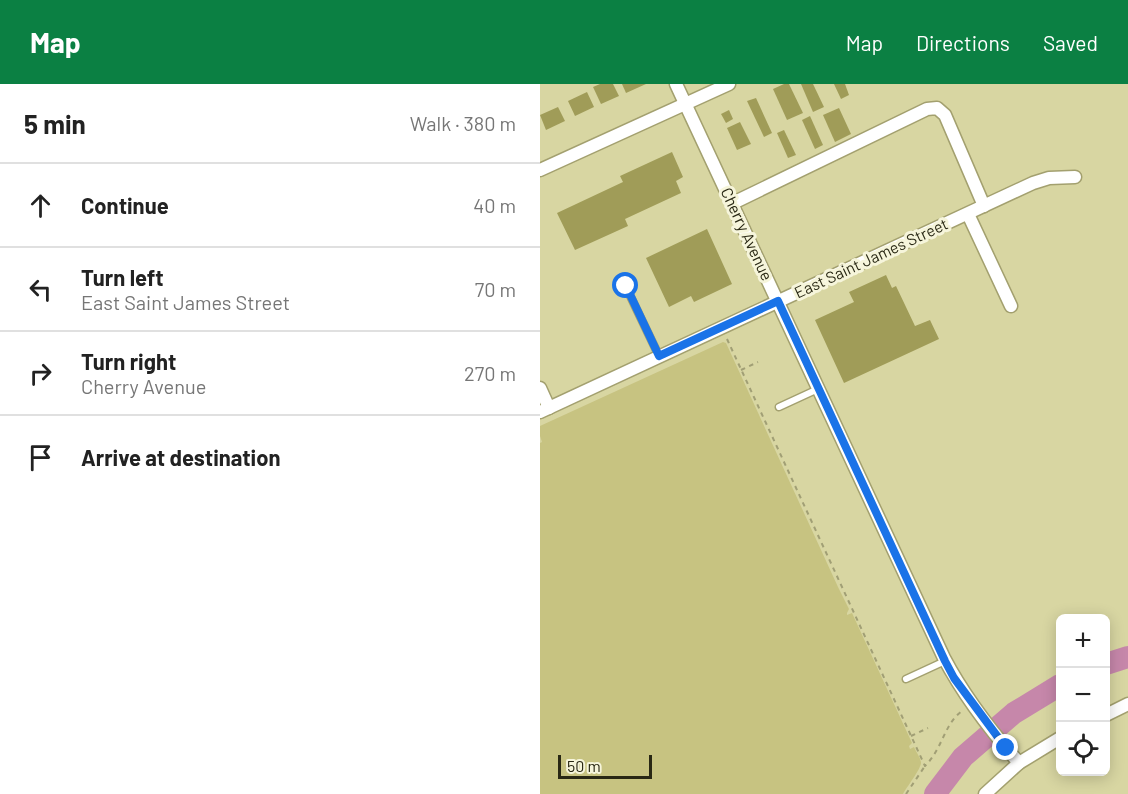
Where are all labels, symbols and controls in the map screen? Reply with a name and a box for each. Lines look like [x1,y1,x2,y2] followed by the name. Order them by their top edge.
[30,25,81,59] text: Map
[846,30,883,55] text: Map
[916,30,1010,55] text: Directions
[1043,30,1098,55] text: Saved
[24,108,86,139] text: 5 min
[410,111,516,135] text: Walk · 380 m
[718,184,777,283] street label: Cherry Avenue
[24,189,57,222] icon: ahead
[81,192,169,218] text: Continue
[473,193,516,217] text: 40 m
[791,214,951,302] street label: East Saint James Street
[81,264,164,290] text: Turn left
[612,272,638,298] route start
[24,273,57,306] icon: left
[475,277,516,301] text: 70 m
[81,290,290,314] text: East Saint James Street
[81,348,176,374] text: Turn right
[24,357,57,390] icon: right
[464,361,516,385] text: 270 m
[81,374,206,398] text: Cherry Avenue
[24,441,57,474] icon: arrive
[81,444,280,470] text: Arrive at destination
[1056,614,1110,776] map controls
[1056,614,1110,668] button: +
[1056,668,1110,722] button: −
[1056,722,1110,776] button: locate
[992,734,1018,760] route end
[558,752,652,780] scale bar
[567,756,601,775] text: 50 m

